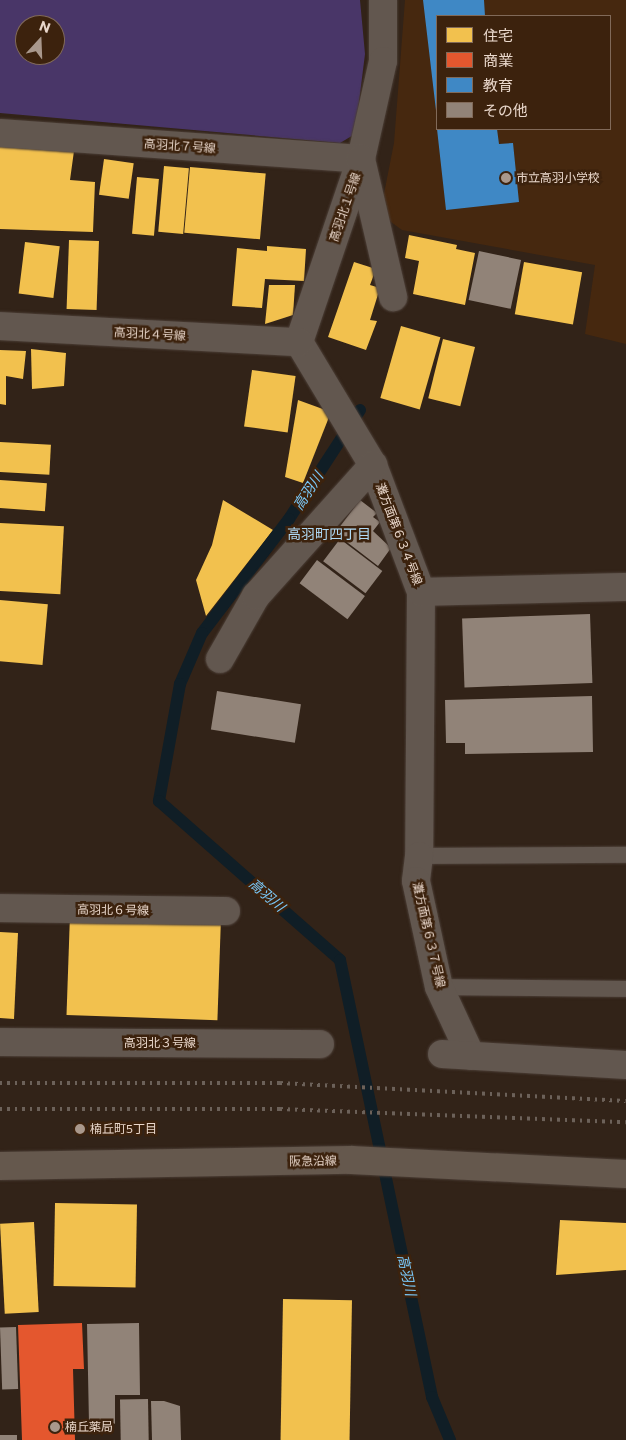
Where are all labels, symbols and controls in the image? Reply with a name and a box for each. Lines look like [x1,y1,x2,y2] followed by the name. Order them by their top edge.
[15,15,65,65] north arrow
[436,15,611,130] legend
[37,17,53,36] text: N
[483,26,513,44] text: 住宅
[483,51,513,69] text: 商業
[483,76,513,94] text: 教育
[483,101,528,119] text: その他
[144,136,216,156] street label: 高羽北７号線
[326,171,364,243] street label: 高羽北１号線
[516,171,600,185] place label: 市立高羽小学校
[500,172,512,184] marker: 市立高羽小学校
[114,325,186,343] street label: 高羽北４号線
[290,469,326,513] water label: 高羽川
[373,481,425,587] street label: 灘方面第６３４号線
[287,526,371,542] district label: 高羽町四丁目
[246,875,288,915] water label: 高羽川
[410,881,448,989] street label: 灘方面第６３７号線
[77,902,149,918] street label: 高羽北６号線
[124,1036,196,1050] street label: 高羽北３号線
[90,1122,157,1136] place label: 楠丘町5丁目
[74,1123,86,1135] marker: 楠丘町5丁目
[289,1153,337,1169] street label: 阪急沿線
[394,1253,420,1297] water label: 高羽川
[65,1420,113,1434] place label: 楠丘薬局
[49,1421,61,1433] marker: 楠丘薬局

